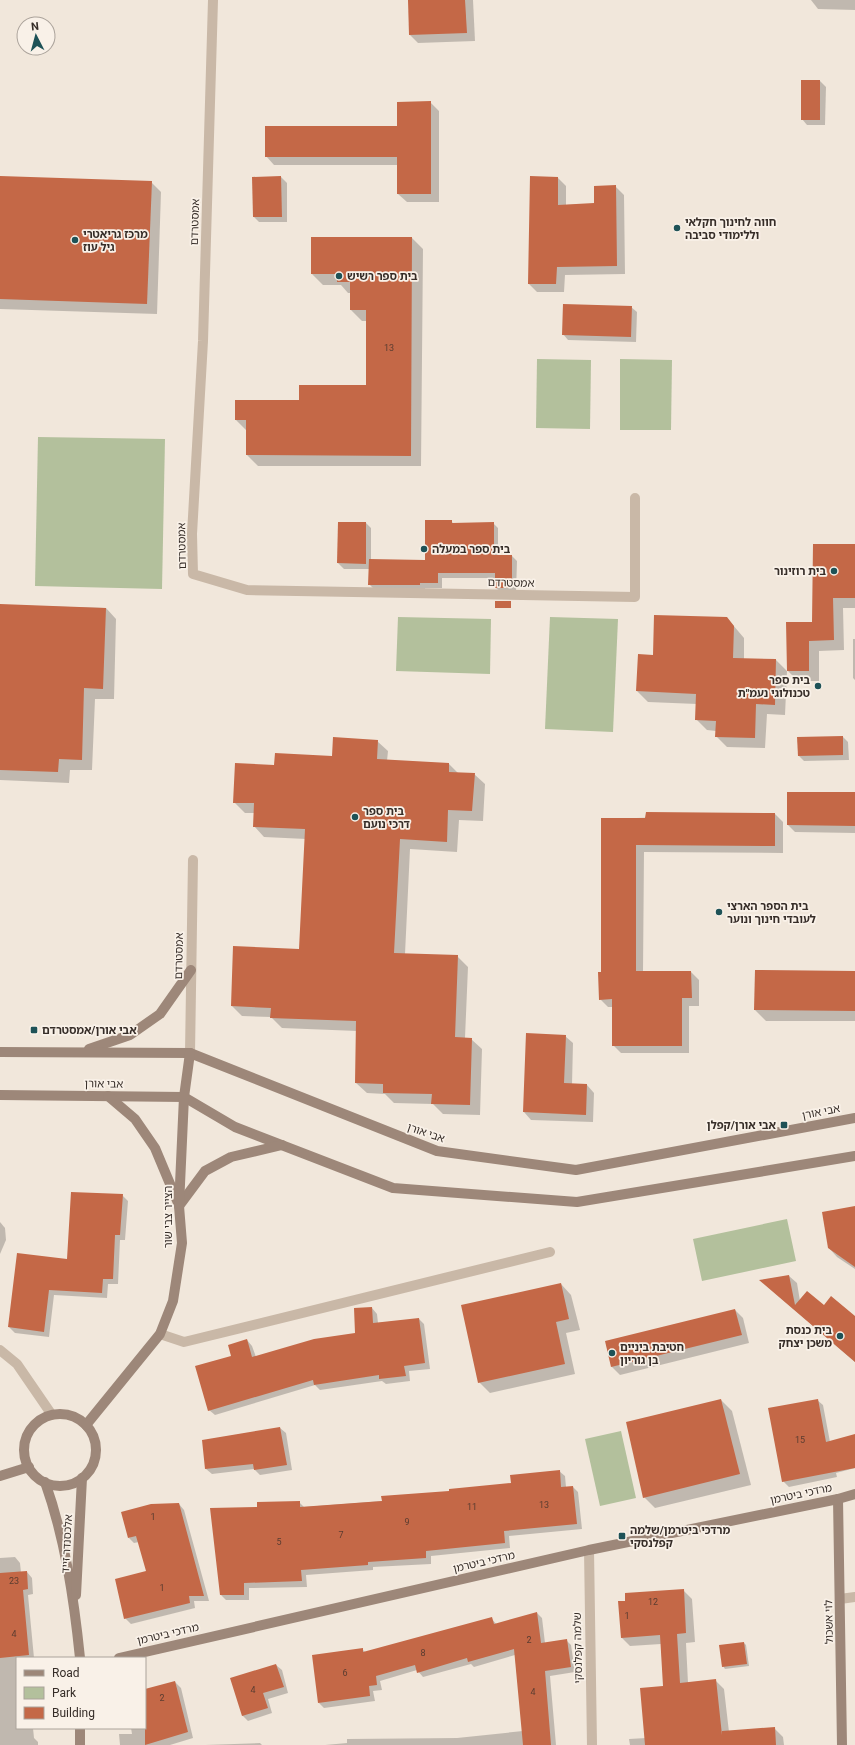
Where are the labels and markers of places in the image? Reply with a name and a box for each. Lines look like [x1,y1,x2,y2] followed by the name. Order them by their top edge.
[685,216,776,242] place label: חווה לחינוך חקלאי וללימודי סביבה
[672,223,682,233] marker: חווה לחינוך חקלאי וללימודי סביבה
[83,228,148,254] place label: מרכז גריאטרי גיל עוז
[70,235,80,245] marker: מרכז גריאטרי גיל עוז
[347,270,418,283] place label: בית ספר רשיש
[334,271,344,281] marker: בית ספר רשיש
[432,543,511,556] place label: בית ספר במעלה
[419,544,429,554] marker: בית ספר במעלה
[774,565,826,578] place label: בית רוזינור
[829,566,839,576] marker: בית רוזינור
[738,674,810,700] place label: בית ספר טכנולוגי נעמ"ת
[813,681,823,691] marker: בית ספר טכנולוגי נעמ"ת
[363,805,411,831] place label: בית ספר דרכי נועם
[350,812,360,822] marker: בית ספר דרכי נועם
[727,900,816,926] place label: בית הספר הארצי לעובדי חינוך ונוער
[714,907,724,917] marker: בית הספר הארצי לעובדי חינוך ונוער
[42,1024,137,1037] place label: אבי אורן/אמסטרדם
[29,1025,39,1035] marker: אבי אורן/אמסטרדם
[707,1119,777,1132] place label: אבי אורן/קפלן
[779,1120,789,1130] marker: אבי אורן/קפלן
[779,1324,832,1350] place label: בית כנסת משכן יצחק
[835,1331,845,1341] marker: בית כנסת משכן יצחק
[620,1341,684,1367] place label: חטיבת ביניים בן גוריון
[607,1348,617,1358] marker: חטיבת ביניים בן גוריון
[630,1524,731,1550] place label: מרדכי ביטרמן/שלמה קפלנסקי
[617,1531,627,1541] marker: מרדכי ביטרמן/שלמה קפלנסקי

